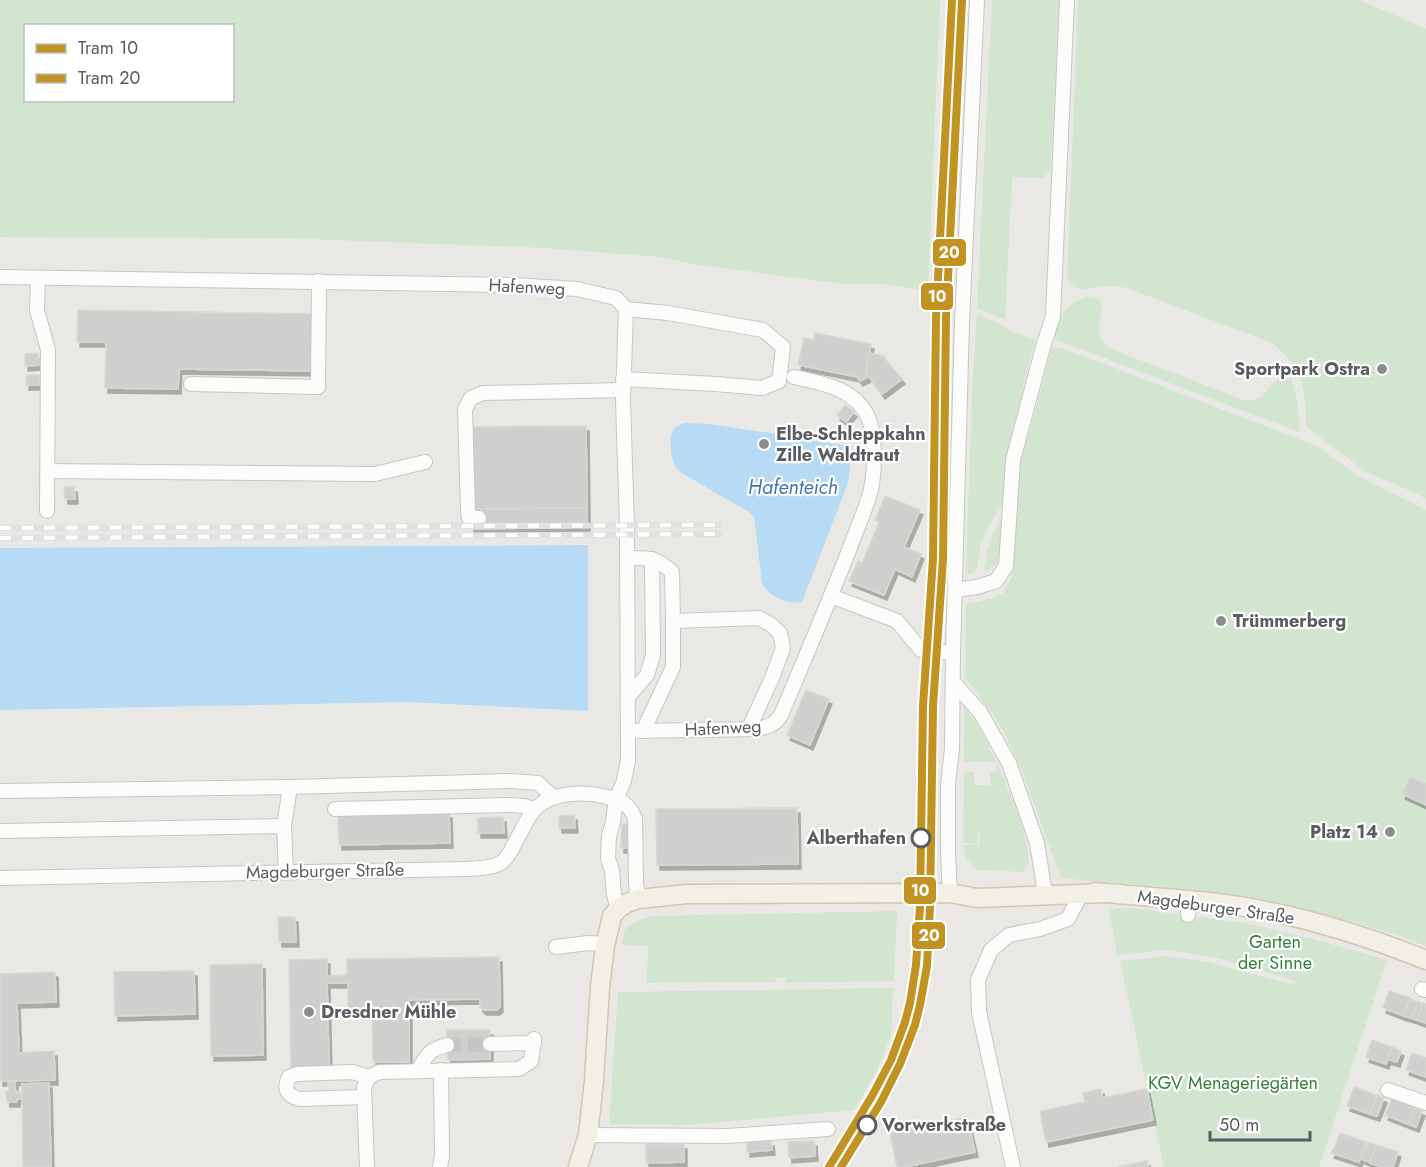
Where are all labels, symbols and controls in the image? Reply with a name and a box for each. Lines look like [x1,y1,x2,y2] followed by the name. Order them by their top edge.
[24,24,234,102] legend
[78,35,138,61] text: Tram 10
[78,65,140,91] text: Tram 20
[932,238,967,267] line badge: 20
[938,241,960,264] text: 20
[488,272,566,302] street label: Hafenweg
[920,282,954,311] line badge: 10
[928,285,946,308] text: 10
[1234,356,1370,382] place label: Sportpark Ostra
[1375,362,1389,376] marker: Sportpark Ostra
[776,421,926,468] place label: Elbe-Schleppkahn Zille Waldtraut
[757,437,771,451] marker: Elbe-Schleppkahn Zille Waldtraut
[748,473,838,502] water label: Hafenteich
[1233,608,1346,634] place label: Trümmerberg
[1214,614,1228,628] marker: Trümmerberg
[684,713,762,743] street label: Hafenweg
[1310,819,1378,845] place label: Platz 14
[806,825,906,851] place label: Alberthafen
[1383,825,1397,839] marker: Platz 14
[911,828,931,848] marker: Alberthafen
[246,857,404,885] street label: Magdeburger Straße
[903,876,937,905] line badge: 10
[911,879,929,902] text: 10
[1136,883,1296,931] street label: Magdeburger Straße
[911,921,946,950] line badge: 20
[918,924,940,947] text: 20
[1238,929,1312,976] park label: Garten der Sinne
[321,999,456,1025] place label: Dresdner Mühle
[302,1005,316,1019] marker: Dresdner Mühle
[1148,1070,1318,1096] park label: KGV Menageriegärten
[1210,1104,1310,1142] scale bar
[881,1112,1006,1138] place label: Vorwerkstraße
[1219,1112,1259,1138] text: 50 m
[857,1115,877,1135] marker: Vorwerkstraße

